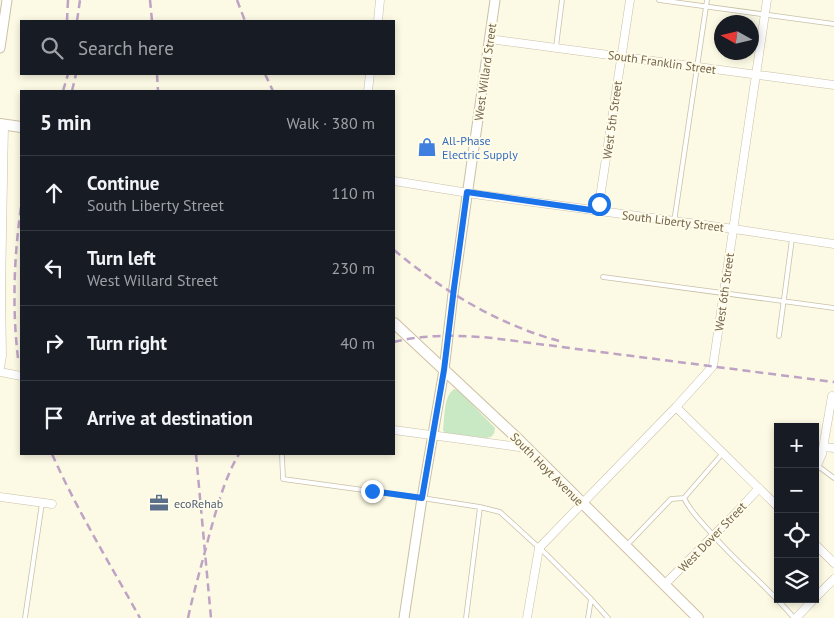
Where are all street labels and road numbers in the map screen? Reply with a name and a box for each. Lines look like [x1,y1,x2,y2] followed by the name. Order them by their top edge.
[471,22,499,122] street label: West Willard Street
[607,47,717,77] street label: South Franklin Street
[599,80,625,160] street label: West 5th Street
[621,207,725,235] street label: South Liberty Street
[711,252,737,332] street label: West 6th Street
[507,429,587,509] street label: South Hoyt Avenue
[675,499,749,575] street label: West Dover Street

